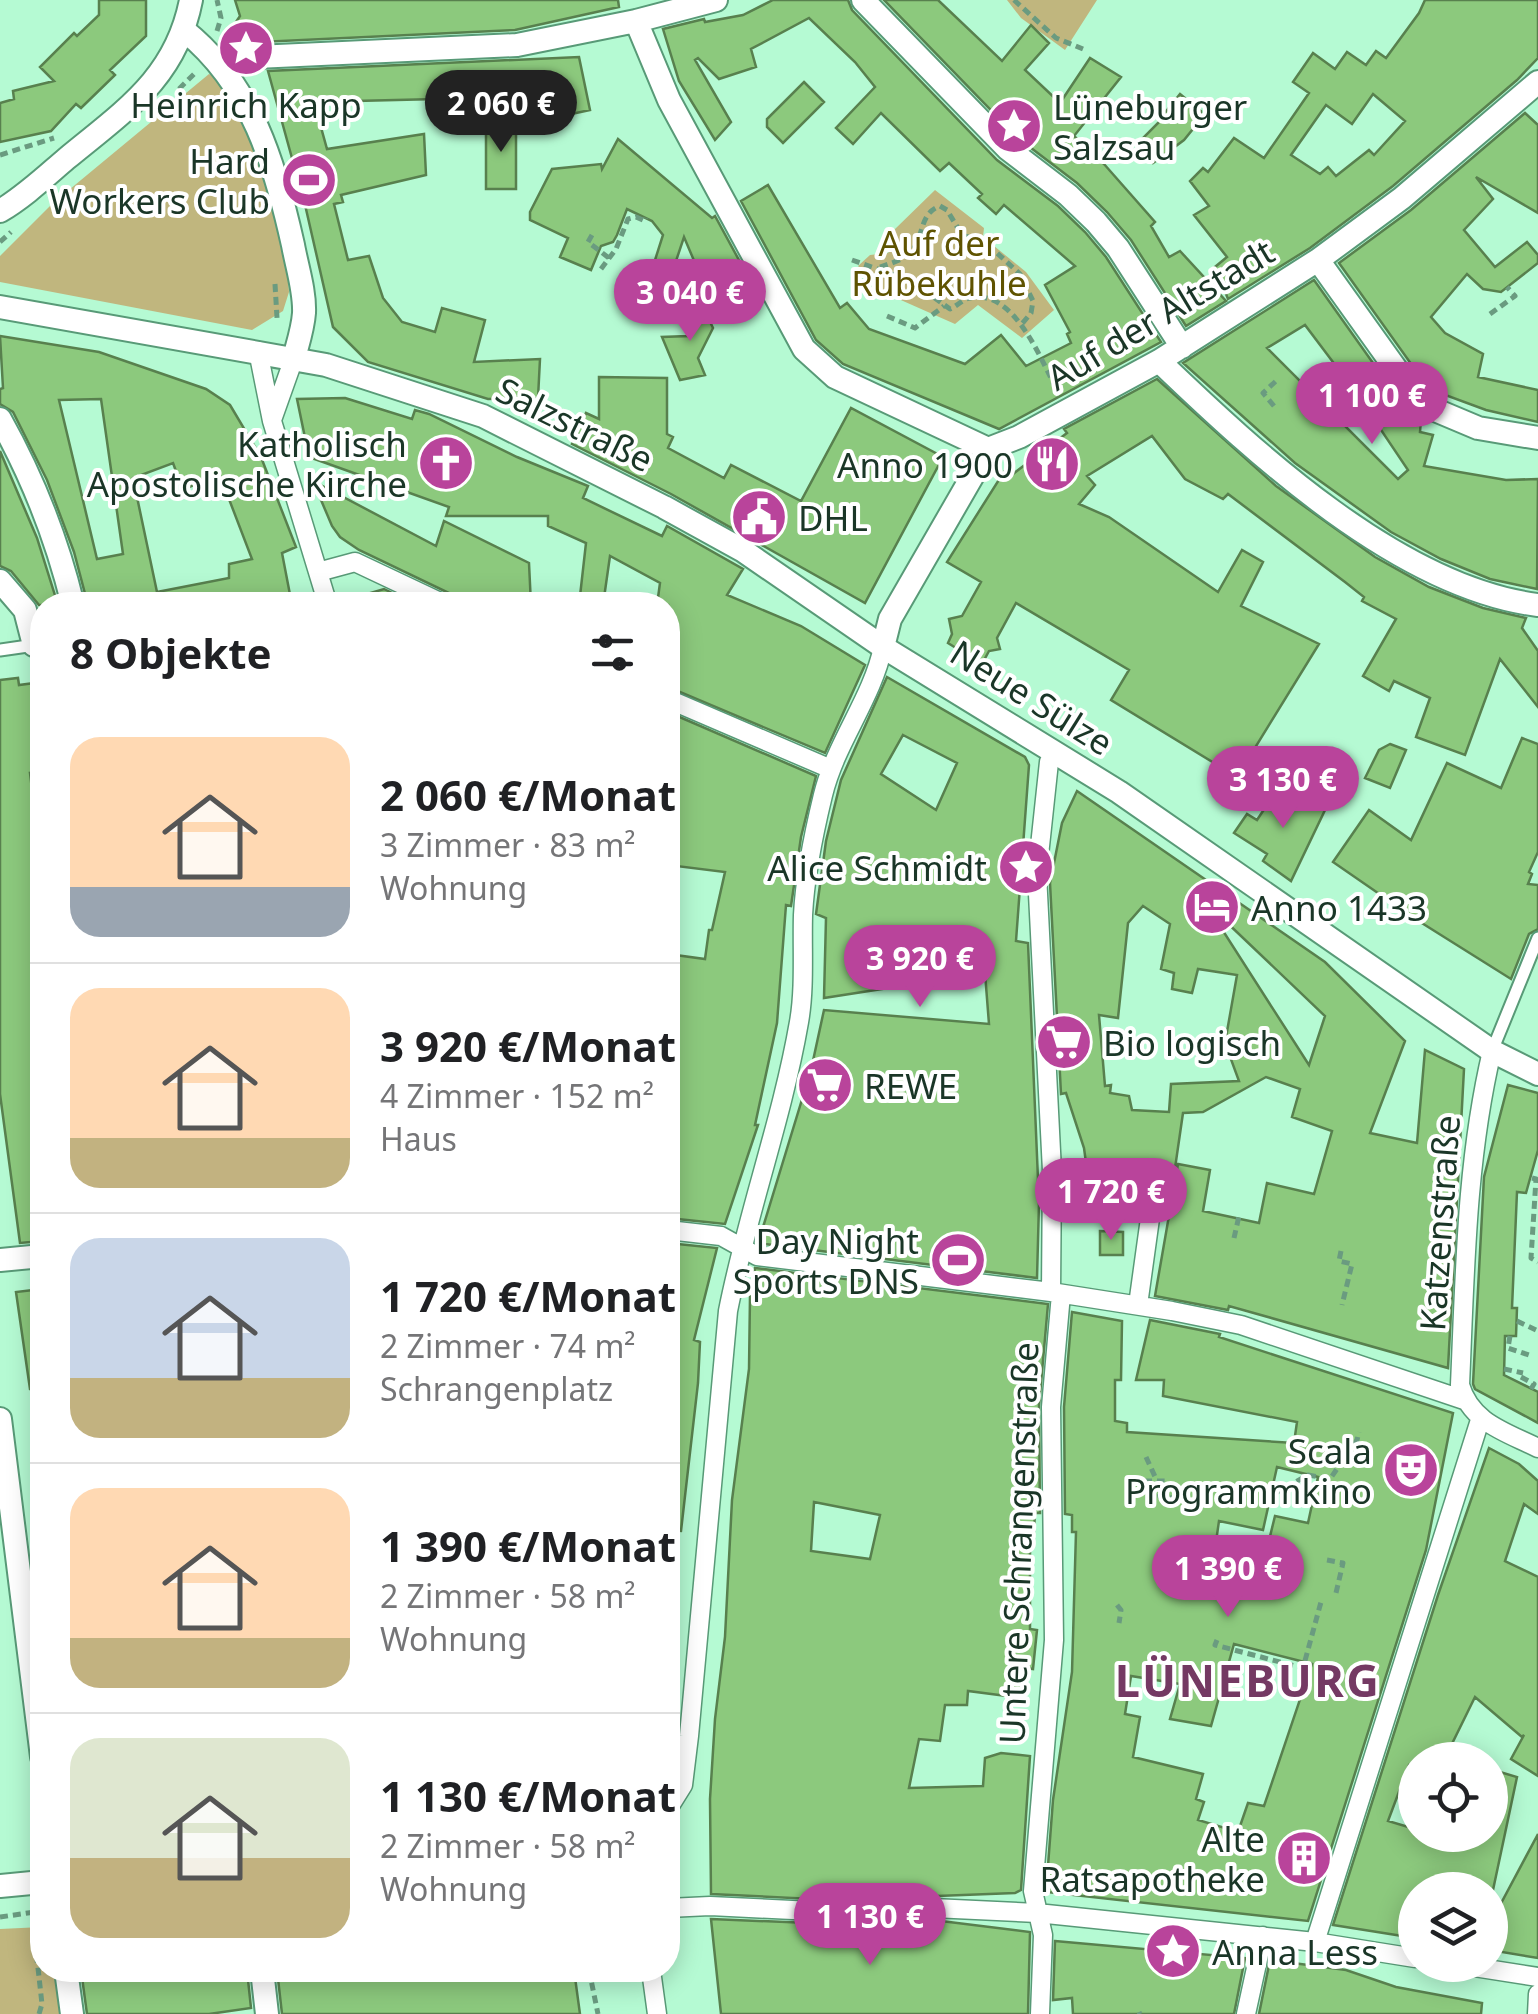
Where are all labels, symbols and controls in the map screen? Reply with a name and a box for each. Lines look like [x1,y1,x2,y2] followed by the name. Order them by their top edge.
[216,18,276,78] place icon: Heinrich Kapp
[409,70,593,155] pin: 2 060 €
[130,81,362,128] place label: Heinrich Kapp
[447,81,555,124] text: 2 060 €
[1053,83,1247,170] place label: Lüneburger Salzsau
[984,96,1044,156] place icon: Lüneburger Salzsau
[49,137,270,224] place label: Hard Workers Club
[279,150,339,210] sports icon: Hard Workers Club
[851,219,1027,306] park label: Auf der Rübekuhle
[1038,228,1282,400] street label: Auf der Altstadt
[598,259,782,344] pin: 3 040 €
[636,270,744,313] text: 3 040 €
[1280,362,1464,447] pin: 1 100 €
[489,366,661,482] street label: Salzstraße
[1318,373,1426,416] text: 1 100 €
[87,420,407,507] place label: Katholisch Apostolische Kirche
[416,433,476,493] church icon: Katholisch Apostolische Kirche
[1022,434,1082,494] restaurant icon: Anno 1900
[837,441,1013,488] place label: Anno 1900
[729,487,789,547] public building icon: DHL
[798,494,868,541] place label: DHL
[70,624,272,681] text: 8 Objekte
[585,625,640,680] icon: filters
[942,629,1122,765] street label: Neue Sülze
[1191,746,1375,831] pin: 3 130 €
[1229,757,1337,800] text: 3 130 €
[380,766,676,823] text: 2 060 €/Monat
[150,777,270,897] icon: home
[380,823,636,866] text: 3 Zimmer · 83 m²
[996,837,1056,897] place icon: Alice Schmidt
[767,844,987,891] place label: Alice Schmidt
[380,866,527,909] text: Wohnung
[1182,877,1242,937] hotel icon: Anno 1433
[1251,884,1427,931] place label: Anno 1433
[828,925,1012,1010] pin: 3 920 €
[866,936,974,979] text: 3 920 €
[1034,1012,1094,1072] supermarket icon: Bio logisch
[380,1017,676,1074] text: 3 920 €/Monat
[1103,1019,1281,1066] place label: Bio logisch
[150,1028,270,1148] icon: home
[795,1055,855,1115] supermarket icon: REWE
[864,1062,957,1109] place label: REWE
[380,1074,654,1117] text: 4 Zimmer · 152 m²
[1408,1113,1470,1333] street label: Katzenstraße
[380,1117,457,1160] text: Haus
[1019,1158,1203,1243] pin: 1 720 €
[1057,1169,1165,1212] text: 1 720 €
[733,1217,919,1304] place label: Day Night Sports DNS
[928,1230,988,1290] sports icon: Day Night Sports DNS
[380,1267,676,1324] text: 1 720 €/Monat
[150,1278,270,1398] icon: home
[380,1324,636,1367] text: 2 Zimmer · 74 m²
[987,1341,1049,1745] street label: Untere Schrangenstraße
[380,1367,613,1410] text: Schrangenplatz
[1125,1427,1372,1514] place label: Scala Programmkino
[1381,1440,1441,1500] theatre icon: Scala Programmkino
[380,1517,676,1574] text: 1 390 €/Monat
[150,1528,270,1648] icon: home
[1136,1535,1320,1620] pin: 1 390 €
[1174,1546,1282,1589] text: 1 390 €
[380,1574,636,1617] text: 2 Zimmer · 58 m²
[380,1617,527,1660] text: Wohnung
[1115,1649,1381,1710] district label: LÜNEBURG
[1398,1742,1508,1982] map controls
[1398,1742,1508,1852] button: locate
[380,1767,676,1824] text: 1 130 €/Monat
[150,1778,270,1898] icon: home
[1039,1815,1265,1902] place label: Alte Ratsapotheke
[380,1824,636,1867] text: 2 Zimmer · 58 m²
[1274,1828,1334,1888] building icon: Alte Ratsapotheke
[380,1867,527,1910] text: Wohnung
[1398,1872,1508,1982] button: layers
[778,1883,962,1968] pin: 1 130 €
[816,1894,924,1937] text: 1 130 €
[1143,1921,1203,1981] place icon: Anna Less
[1212,1928,1378,1975] place label: Anna Less

